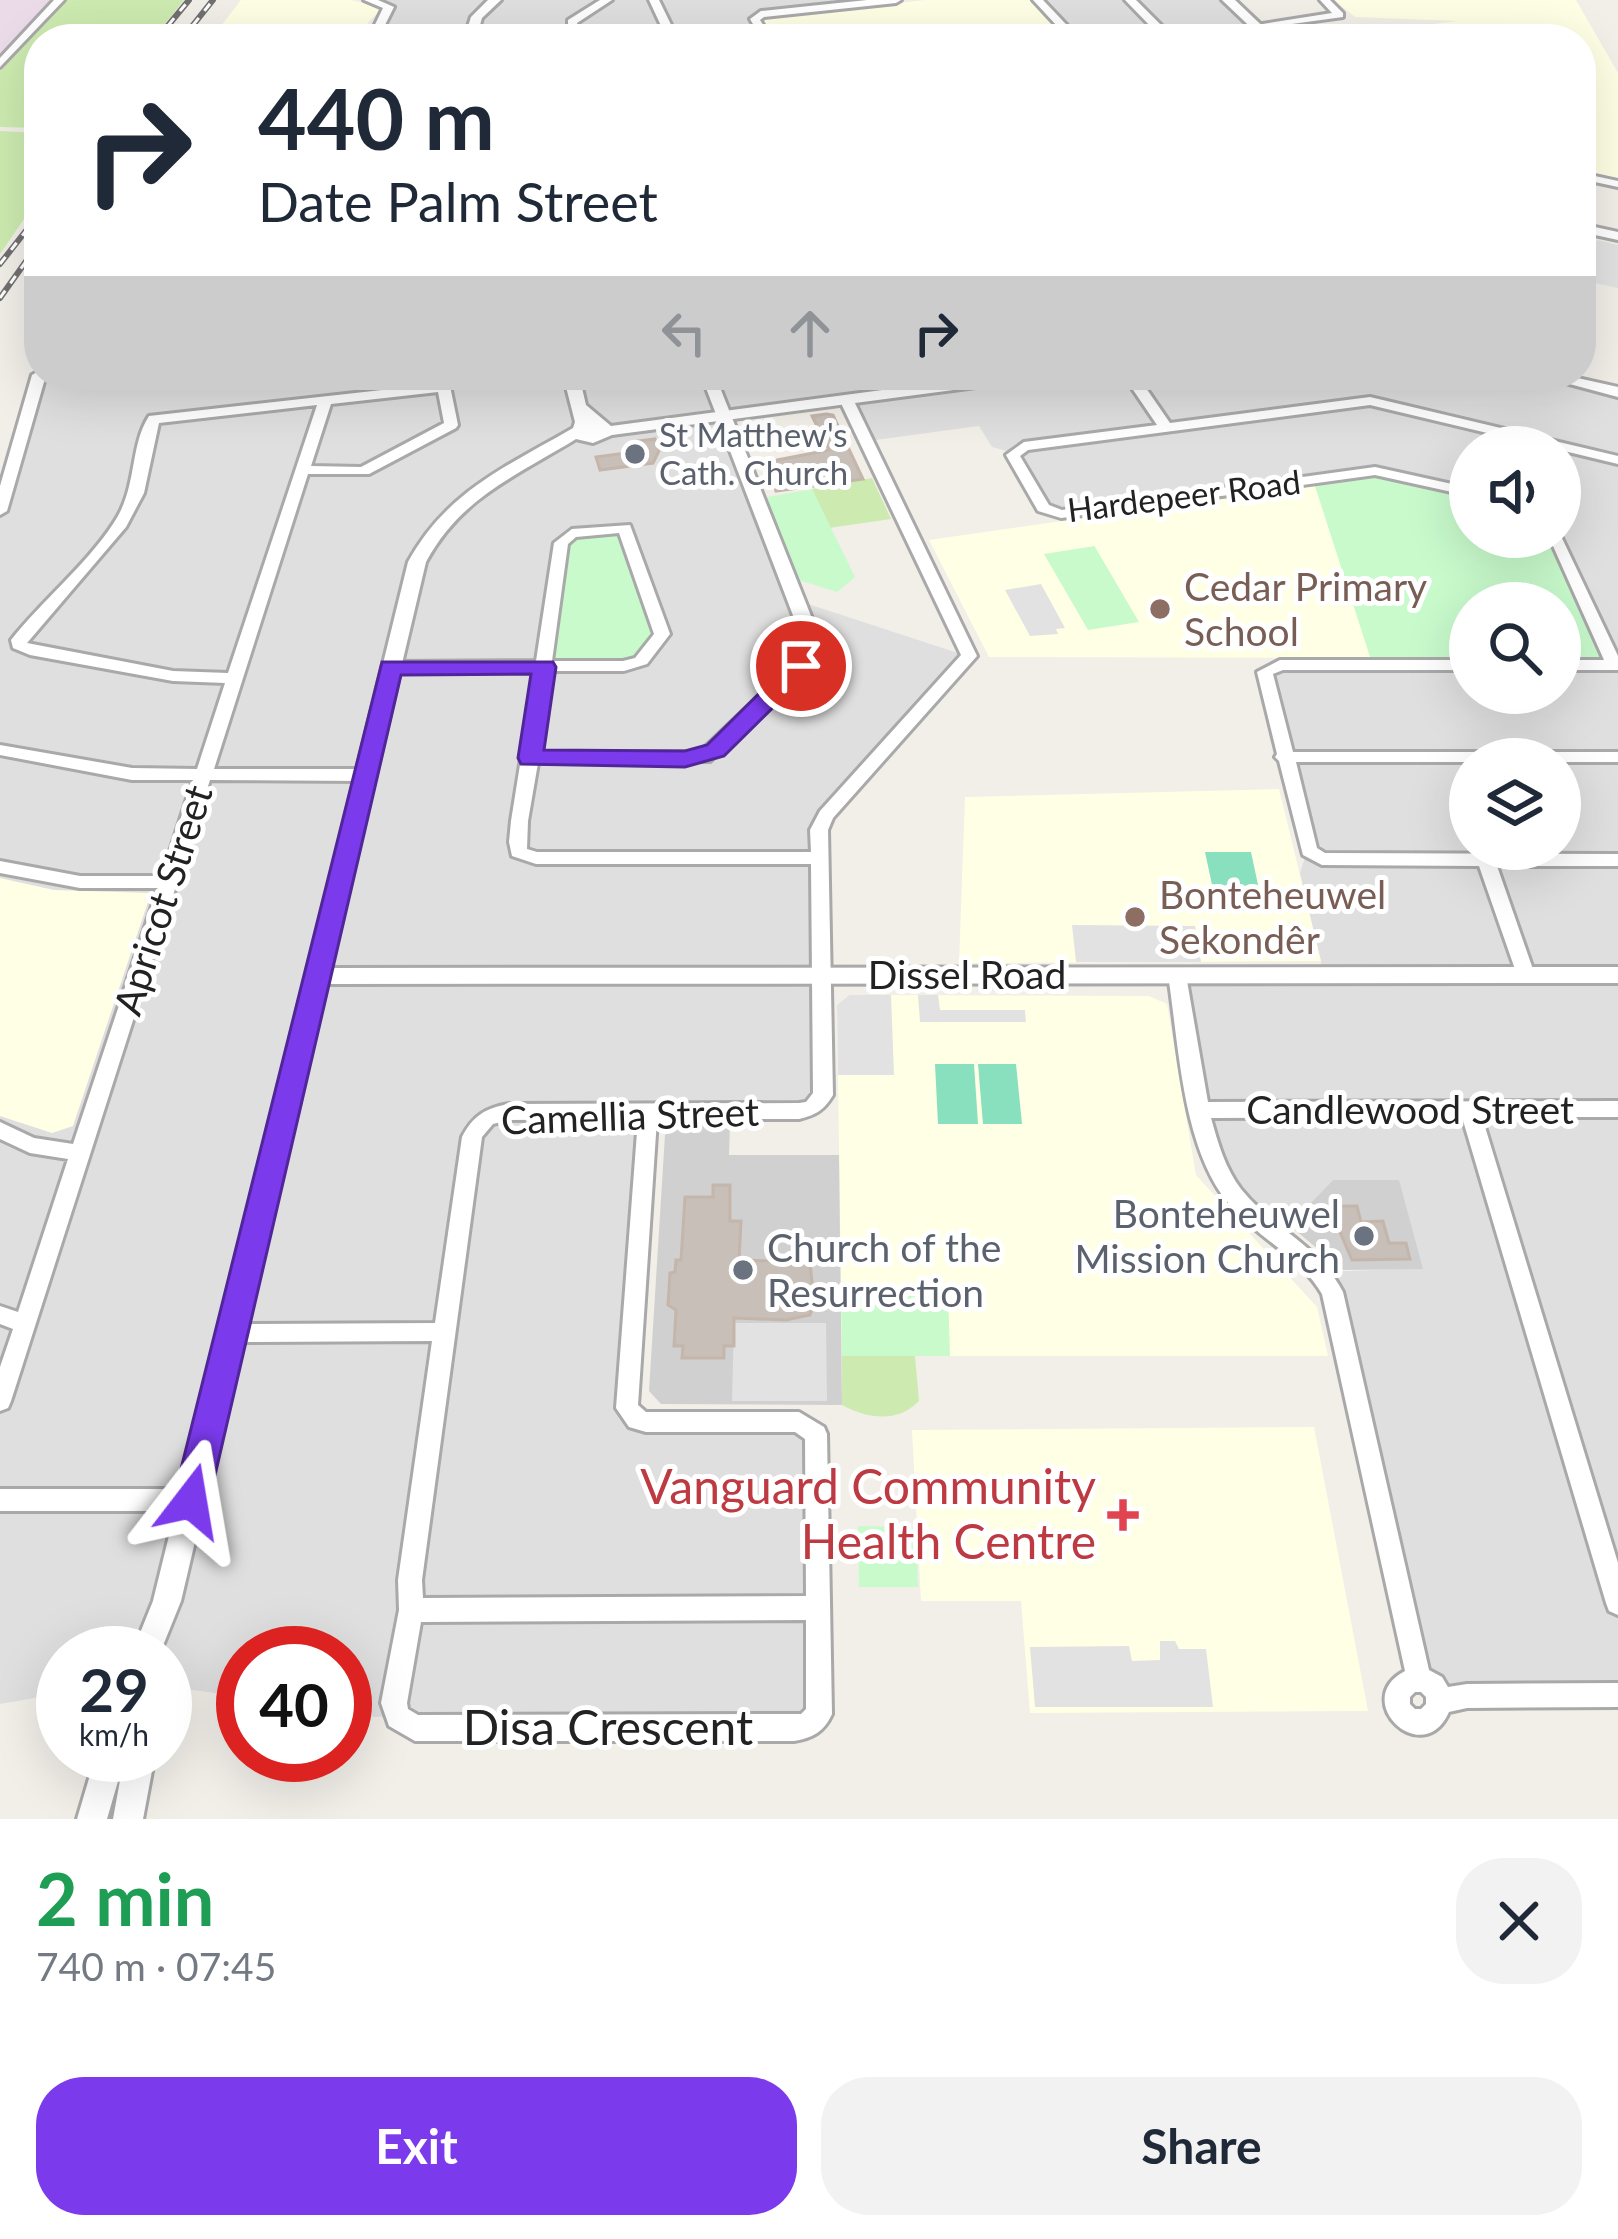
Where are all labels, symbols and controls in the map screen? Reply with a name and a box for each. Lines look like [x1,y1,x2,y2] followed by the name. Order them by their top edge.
[258,67,495,168] text: 440 m
[60,72,216,228] icon: right
[258,169,658,234] text: Date Palm Street
[651,300,717,366] icon: left
[777,300,843,366] icon: ahead
[903,300,969,366] icon: right
[659,414,848,492] place label: St Matthew's Cath. Church
[1449,426,1581,870] map controls
[1449,426,1581,558] button: sound
[622,441,648,467] marker: St Matthew's Cath. Church
[1065,461,1303,529] street label: Hardepeer Road
[1184,563,1427,654] place label: Cedar Primary School
[1449,582,1581,714] button: search
[1147,596,1173,622] marker: Cedar Primary School
[750,615,852,717] pin
[768,633,834,699] icon: arrive
[1449,738,1581,870] button: layers
[103,779,221,1020] street label: Apricot Street
[1159,871,1386,962] place label: Bonteheuwel Sekondêr
[1122,904,1148,930] marker: Bonteheuwel Sekondêr
[868,951,1066,997] street label: Dissel Road
[1246,1086,1574,1132] street label: Candlewood Street
[500,1088,760,1142] street label: Camellia Street
[1074,1190,1340,1281] place label: Bonteheuwel Mission Church
[1351,1223,1377,1249] marker: Bonteheuwel Mission Church
[767,1224,1001,1315] place label: Church of the Resurrection
[730,1257,756,1283] marker: Church of the Resurrection
[128,1438,254,1564] position arrow
[640,1457,1096,1569] place label: Vanguard Community Health Centre
[1107,1499,1139,1531] marker: Vanguard Community Health Centre
[216,1626,372,1782] speed limit sign: 40
[79,1653,149,1725] text: 29
[463,1698,753,1755] street label: Disa Crescent
[79,1716,149,1752] text: km/h
[36,1855,214,1941] text: 2 min
[1456,1858,1582,1984] button: close
[36,1943,276,1989] text: 740 m · 07:45
[36,2077,797,2215] button: Exit
[821,2077,1582,2215] button: Share

